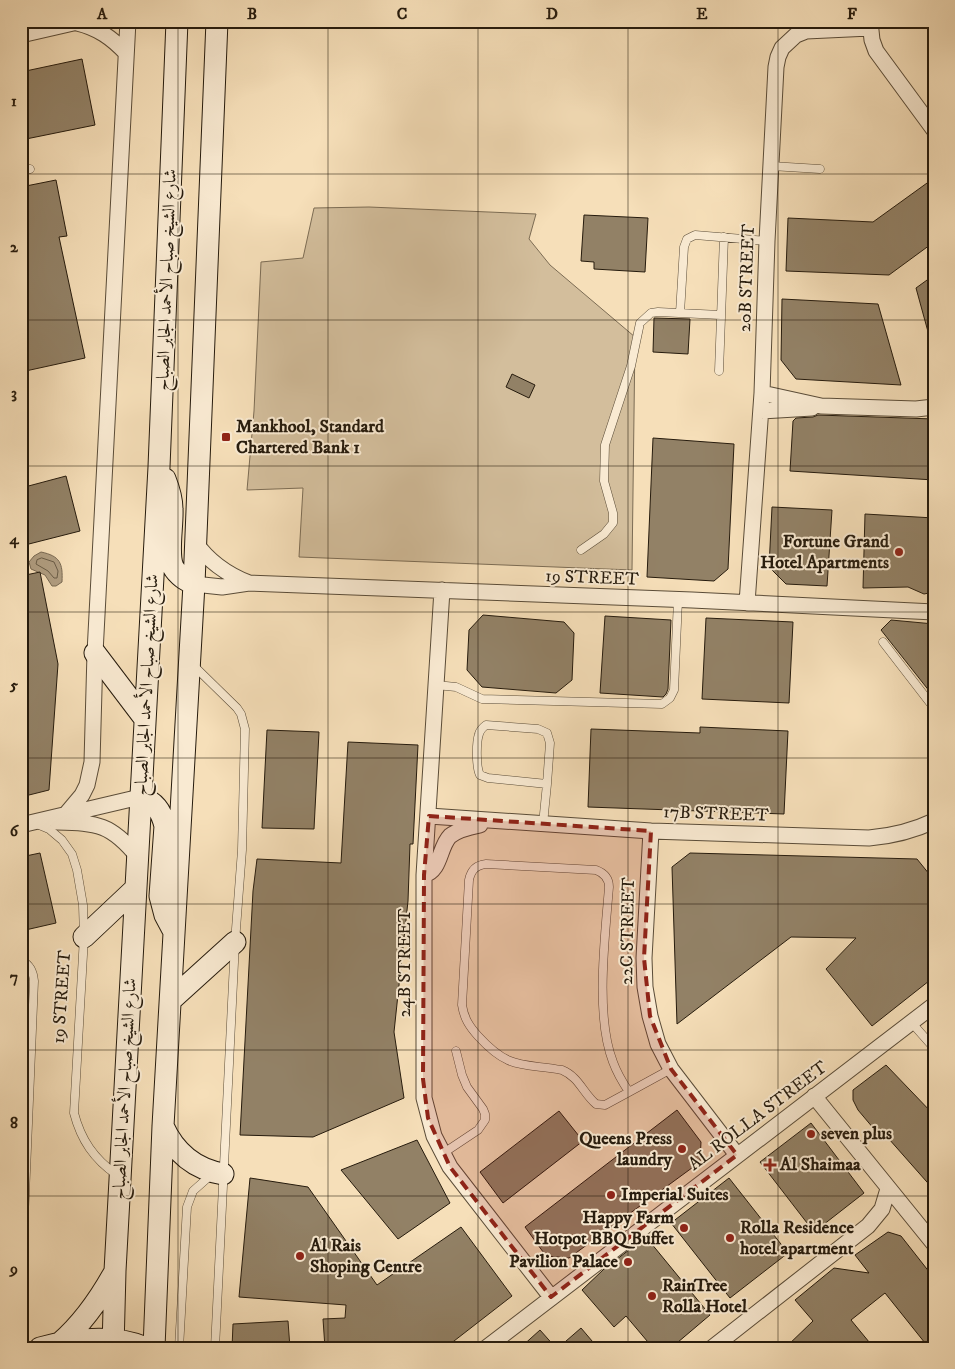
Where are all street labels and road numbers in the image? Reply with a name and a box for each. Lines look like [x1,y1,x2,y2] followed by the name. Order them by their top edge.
[149,168,186,392] street label: شارع الشيخ صباح الأحمد الجابر الصباح
[734,223,760,332] street label: 20B STREET
[545,565,640,591] street label: 19 STREET
[127,573,168,797] street label: شارع الشيخ صباح الأحمد الجابر الصباح
[663,801,769,827] street label: 17B STREET
[616,877,640,985] street label: 22C STREET
[394,908,416,1017] street label: 24B STREET
[48,949,76,1044] street label: 19 STREET
[105,977,146,1201] street label: شارع الشيخ صباح الأحمد الجابر الصباح
[684,1056,832,1175] street label: AL ROLLA STREET

